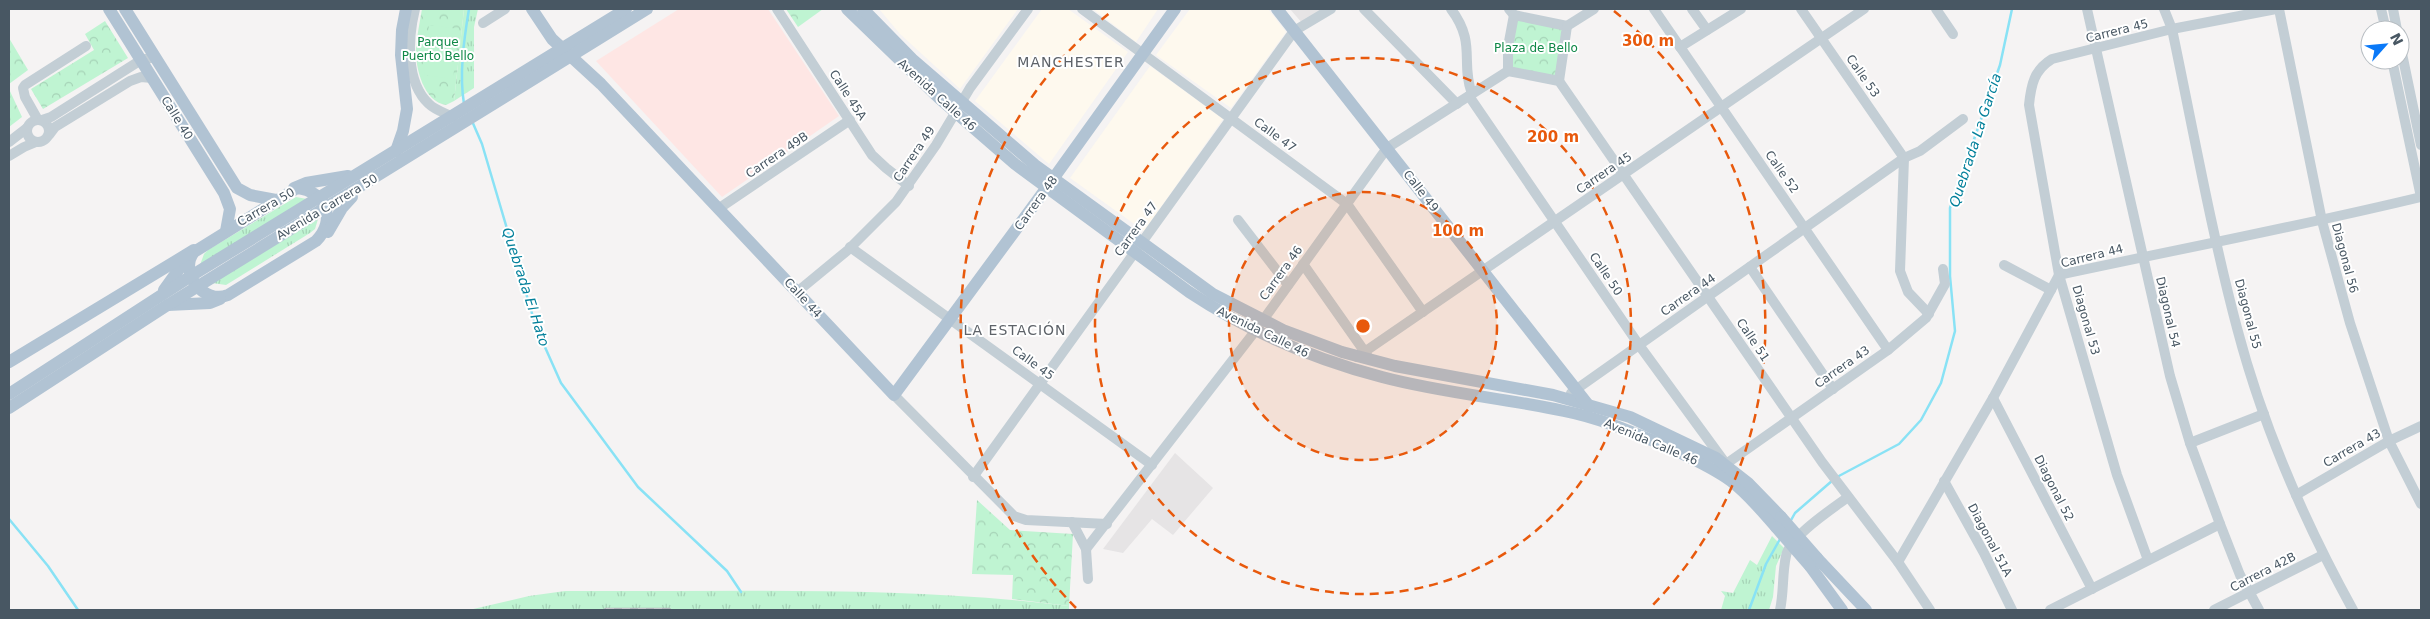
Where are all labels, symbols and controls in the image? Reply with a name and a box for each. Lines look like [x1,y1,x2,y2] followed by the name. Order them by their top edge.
[2084,16,2150,46] street label: Carrera 45
[2360,20,2410,70] north arrow
[2387,30,2406,48] text: N
[1622,32,1674,50] text: 300 m
[402,35,474,63] park label: Parque Puerto Bello
[1494,41,1578,55] park label: Plaza de Bello
[1843,52,1883,100] street label: Calle 53
[1017,54,1125,70] district label: MANCHESTER
[895,56,979,134] street label: Avenida Calle 46
[827,67,870,123] street label: Calle 45A
[1946,71,2004,209] water label: Quebrada La García
[158,94,196,142] street label: Calle 40
[1251,115,1299,155] street label: Calle 47
[890,124,938,184] street label: Carrera 49
[1527,128,1579,146] text: 200 m
[743,129,811,181] street label: Carrera 49B
[1762,148,1802,196] street label: Calle 52
[1574,149,1634,197] street label: Carrera 45
[1400,167,1442,215] street label: Calle 49
[274,171,380,243] street label: Avenida Carrera 50
[1012,173,1060,233] street label: Carrera 48
[235,185,297,229] street label: Carrera 50
[1112,199,1160,259] street label: Carrera 47
[2329,221,2361,295] street label: Diagonal 56
[1432,222,1484,240] text: 100 m
[499,226,553,348] water label: Quebrada El Hato
[2059,241,2125,271] street label: Carrera 44
[1257,243,1305,303] street label: Carrera 46
[1587,250,1625,298] street label: Calle 50
[1658,271,1718,319] street label: Carrera 44
[781,275,825,321] street label: Calle 44
[2153,275,2183,349] street label: Diagonal 54
[2232,277,2264,351] street label: Diagonal 55
[2069,283,2103,357] street label: Diagonal 53
[1215,304,1311,360] street label: Avenida Calle 46
[1734,316,1772,364] street label: Calle 51
[1354,317,1372,335] centre of rings
[963,321,1067,338] district label: LA ESTACIÓN
[1009,343,1057,383] street label: Calle 45
[1812,343,1872,391] street label: Carrera 43
[1602,416,1700,468] street label: Avenida Calle 46
[2321,426,2383,470] street label: Carrera 43
[2031,453,2077,523] street label: Diagonal 52
[1965,501,2015,580] street label: Diagonal 51A
[2228,549,2298,595] street label: Carrera 42B

